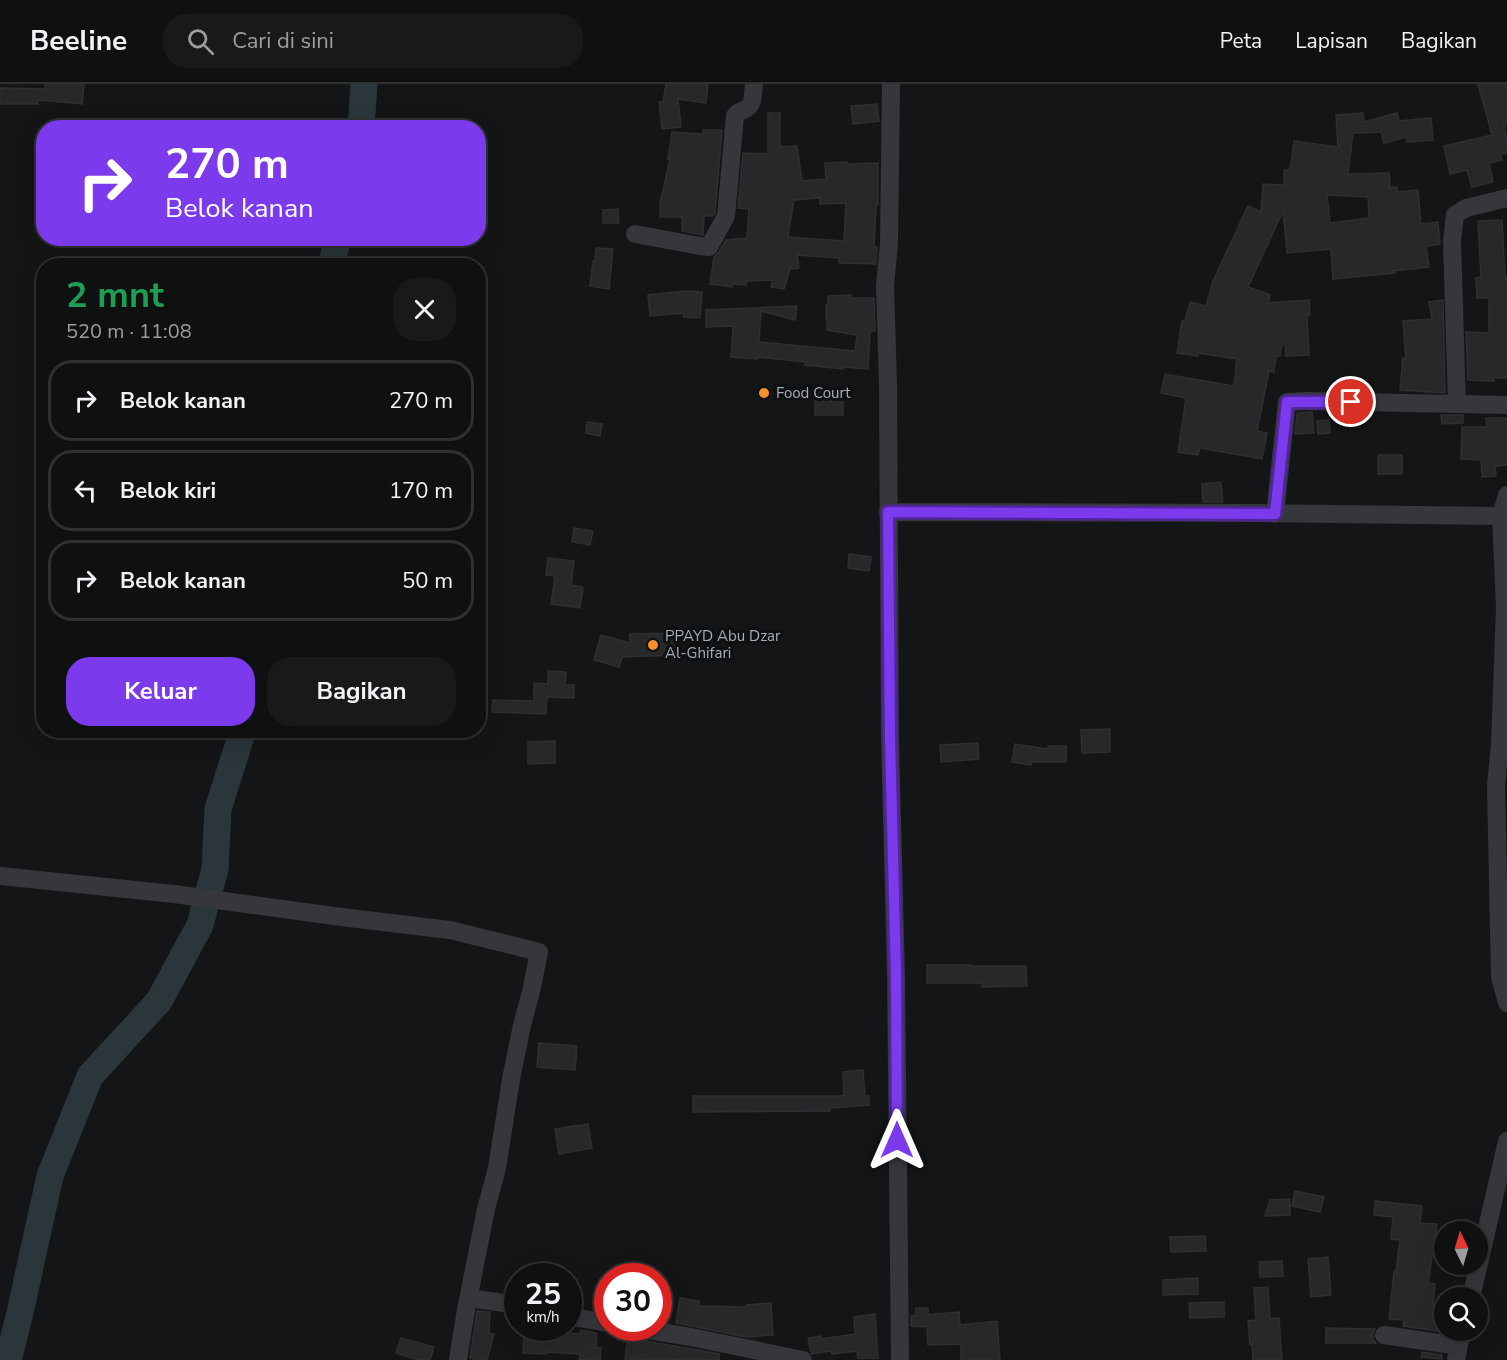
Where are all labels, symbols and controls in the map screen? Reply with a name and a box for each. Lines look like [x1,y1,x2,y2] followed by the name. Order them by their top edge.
[163,14,583,68] search box
[30,22,127,60] text: Beeline
[184,25,217,58] icon: search
[232,26,334,56] text: Cari di sini
[1220,27,1262,55] text: Peta
[1295,27,1368,55] text: Lapisan
[1401,27,1477,55] text: Bagikan
[165,136,289,193] text: 270 m
[66,144,144,222] icon: right
[165,190,314,227] text: Belok kanan
[66,271,164,320] text: 2 mnt
[393,278,456,341] button: close
[66,318,192,345] text: 520 m · 11:08
[1325,376,1376,427] pin
[776,383,851,403] place label: Food Court
[69,384,102,417] icon: right
[1334,385,1367,418] icon: arrive
[120,386,246,416] text: Belok kanan
[389,386,453,416] text: 270 m
[757,386,771,400] marker: Food Court
[69,474,102,507] icon: left
[120,476,216,506] text: Belok kiri
[389,476,453,506] text: 170 m
[69,564,102,597] icon: right
[120,566,246,596] text: Belok kanan
[402,566,453,596] text: 50 m
[665,626,781,663] place label: PPAYD Abu Dzar Al-Ghifari
[646,638,660,652] marker: PPAYD Abu Dzar Al-Ghifari
[66,657,255,726] button: Keluar
[267,657,456,726] button: Bagikan
[865,1108,929,1172] position arrow
[1434,1221,1488,1275] north arrow
[1434,1221,1488,1341] map controls
[594,1263,672,1341] speed limit sign: 30
[525,1274,561,1315] text: 25
[1434,1287,1488,1341] button: search
[526,1307,560,1327] text: km/h

